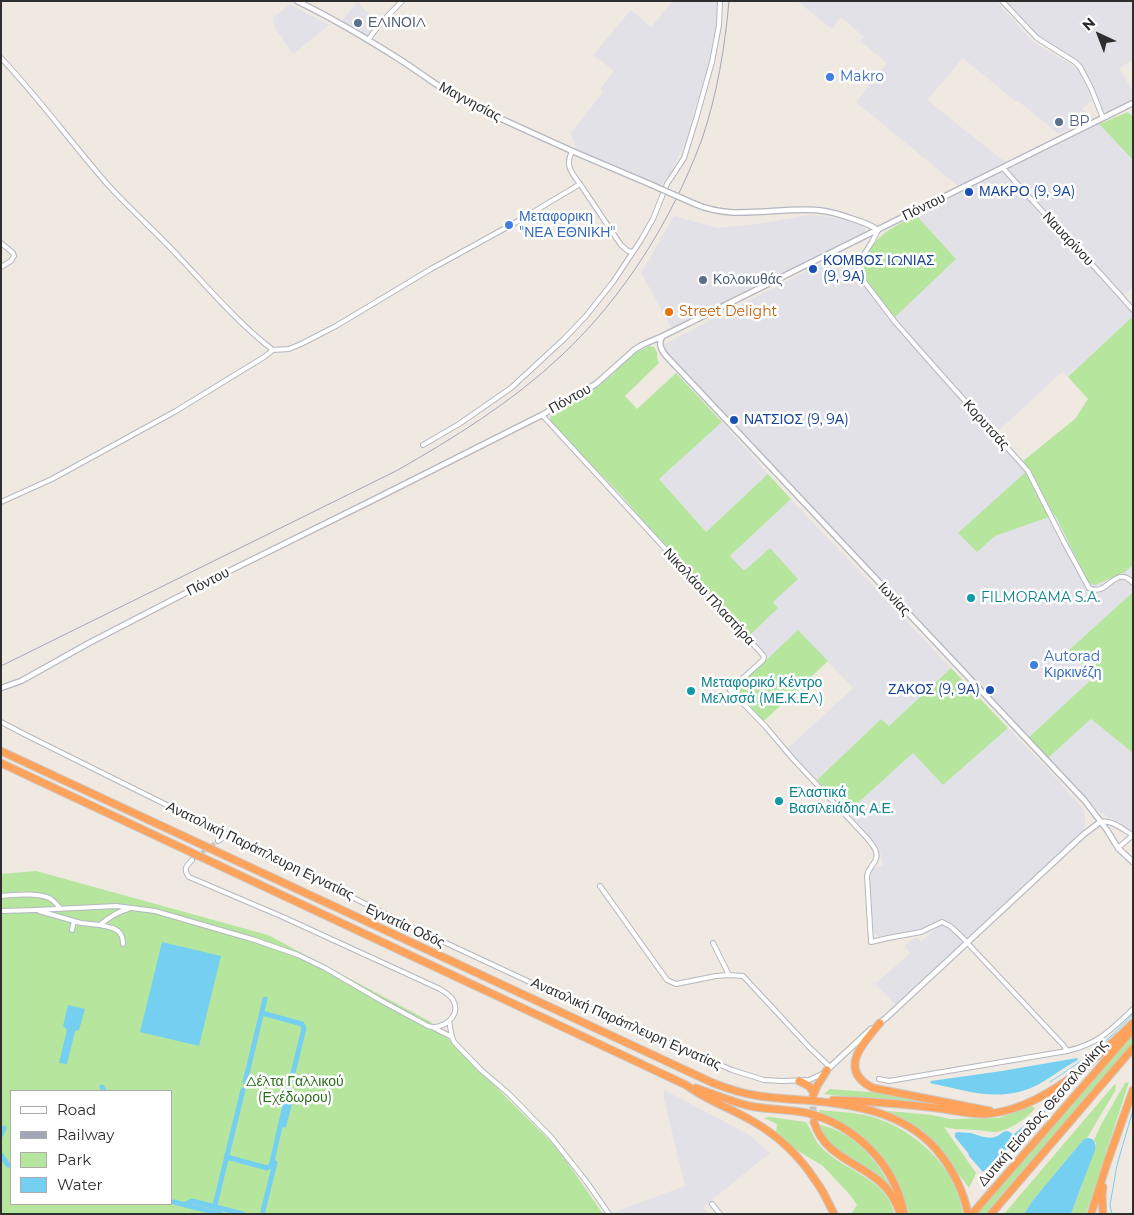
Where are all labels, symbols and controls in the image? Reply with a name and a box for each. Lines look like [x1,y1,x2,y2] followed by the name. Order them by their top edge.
[1074,10,1124,60] north arrow
[1078,14,1099,34] text: N
[368,15,426,31] place label: ΕΛΙΝΟΙΛ
[352,17,364,29] marker: ΕΛΙΝΟΙΛ
[840,69,884,85] place label: Makro
[824,71,836,83] marker: Makro
[436,79,504,125] street label: Μαγνησίας
[1069,114,1090,130] place label: BP
[1053,116,1065,128] marker: BP
[979,184,1075,200] place label: ΜΑΚΡΟ (9, 9Α)
[963,186,975,198] marker: ΜΑΚΡΟ (9, 9Α)
[900,189,948,225] street label: Πόντου
[519,209,616,242] place label: Μεταφορικη "ΝΕΑ ΕΘΝΙΚΗ"
[1039,209,1097,269] street label: Ναυαρίνου
[503,219,515,231] marker: Μεταφορικη "ΝΕΑ ΕΘΝΙΚΗ"
[823,253,935,286] place label: ΚΟΜΒΟΣ ΙΩΝΙΑΣ (9, 9Α)
[807,263,819,275] marker: ΚΟΜΒΟΣ ΙΩΝΙΑΣ (9, 9Α)
[713,272,783,288] place label: Κολοκυθάς
[697,274,709,286] marker: Κολοκυθάς
[679,304,777,320] place label: Street Delight
[663,306,675,318] marker: Street Delight
[546,381,594,417] street label: Πόντου
[959,397,1013,453] street label: Κορυτσάς
[744,412,849,428] place label: ΝΑΤΣΙΟΣ (9, 9Α)
[728,414,740,426] marker: ΝΑΤΣΙΟΣ (9, 9Α)
[660,545,758,649] street label: Νικολάου Πλαστήρα
[184,564,232,600] street label: Πόντου
[874,579,914,619] street label: Ιωνίας
[981,590,1101,606] place label: FILMORAMA S.A.
[965,592,977,604] marker: FILMORAMA S.A.
[1044,649,1101,682] place label: Autorad Κιρκινέζη
[1028,659,1040,671] marker: Autorad Κιρκινέζη
[701,675,823,708] place label: Μεταφορικό Κέντρο Μελισσά (ΜΕ.Κ.ΕΛ)
[888,682,980,698] place label: ΖΑΚΟΣ (9, 9Α)
[984,684,996,696] marker: ΖΑΚΟΣ (9, 9Α)
[685,685,697,697] marker: Μεταφορικό Κέντρο Μελισσά (ΜΕ.Κ.ΕΛ)
[789,785,894,818] place label: Ελαστικά Βασιλειάδης Α.Ε.
[773,795,785,807] marker: Ελαστικά Βασιλειάδης Α.Ε.
[163,798,357,904] street label: Ανατολική Παράπλευρη Εγνατίας
[363,900,447,952] street label: Εγνατία Οδός
[528,974,724,1074] street label: Ανατολική Παράπλευρη Εγνατίας
[975,1036,1111,1190] street label: Δυτική Είσοδος Θεσσαλονίκης
[246,1074,344,1106] park label: Δέλτα Γαλλικού (Εχέδωρου)
[10,1090,172,1205] legend
[57,1100,96,1119] text: Road
[57,1125,114,1144] text: Railway
[57,1150,91,1169] text: Park
[57,1175,103,1194] text: Water

